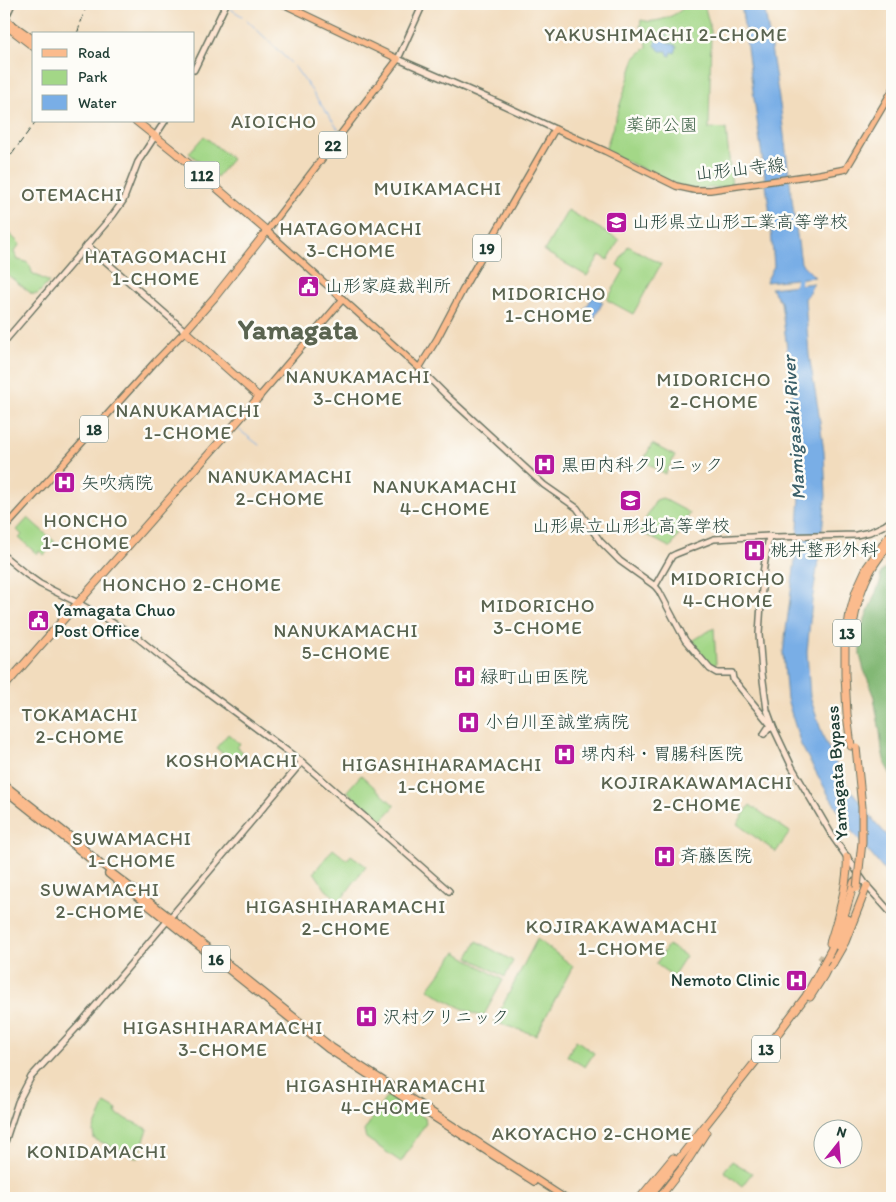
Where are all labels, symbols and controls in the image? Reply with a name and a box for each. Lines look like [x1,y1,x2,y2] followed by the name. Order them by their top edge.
[544,23,788,46] district label: YAKUSHIMACHI 2-CHOME
[32,32,195,122] legend
[78,44,111,62] text: Road
[78,68,108,86] text: Park
[78,94,117,112] text: Water
[231,110,317,133] district label: AIOICHO
[626,114,698,136] park label: 薬師公園
[319,132,347,158] road number: 22
[694,153,786,185] street label: 山形山寺線
[184,162,220,188] road number: 112
[374,177,502,200] district label: MUIKAMACHI
[21,183,123,206] district label: OTEMACHI
[604,210,628,234] school or university icon: 山形県立山形工業高等学校
[632,211,848,233] place label: 山形県立山形工業高等学校
[279,217,423,262] district label: HATAGOMACHI 3-CHOME
[473,234,501,262] road number: 19
[84,245,228,290] district label: HATAGOMACHI 1-CHOME
[297,274,321,298] public building icon: 山形家庭裁判所
[325,275,451,297] place label: 山形家庭裁判所
[491,282,607,327] district label: MIDORICHO 1-CHOME
[237,312,358,346] district label: Yamagata
[777,353,810,501] water label: Mamigasaki River
[285,365,431,410] district label: NANUKAMACHI 3-CHOME
[656,368,772,413] district label: MIDORICHO 2-CHOME
[115,399,261,444] district label: NANUKAMACHI 1-CHOME
[80,416,108,442] road number: 18
[533,453,557,477] hospital icon: 黒田内科クリニック
[561,454,723,476] place label: 黒田内科クリニック
[207,465,353,510] district label: NANUKAMACHI 2-CHOME
[53,471,77,495] hospital icon: 矢吹病院
[81,472,153,494] place label: 矢吹病院
[372,475,518,520] district label: NANUKAMACHI 4-CHOME
[619,489,643,513] school or university icon: 山形県立山形北高等学校
[42,509,130,554] district label: HONCHO 1-CHOME
[532,515,730,537] place label: 山形県立山形北高等学校
[742,538,766,562] hospital icon: 桃井整形外科
[770,539,878,561] place label: 桃井整形外科
[670,567,786,612] district label: MIDORICHO 4-CHOME
[102,573,282,596] district label: HONCHO 2-CHOME
[480,594,596,639] district label: MIDORICHO 3-CHOME
[54,599,175,642] place label: Yamagata Chuo Post Office
[26,608,50,632] public building icon: Yamagata Chuo Post Office
[273,619,419,664] district label: NANUKAMACHI 5-CHOME
[833,620,861,646] road number: 13
[452,665,476,689] hospital icon: 緑町山田医院
[480,666,588,688] place label: 緑町山田医院
[22,703,138,748] district label: TOKAMACHI 2-CHOME
[821,705,853,841] street label: Yamagata Bypass
[457,710,481,734] hospital icon: 小白川至誠堂病院
[485,711,629,733] place label: 小白川至誠堂病院
[553,742,577,766] hospital icon: 堺内科・胃腸科医院
[581,743,743,765] place label: 堺内科・胃腸科医院
[166,749,298,772] district label: KOSHOMACHI
[342,753,542,798] district label: HIGASHIHARAMACHI 1-CHOME
[601,771,793,816] district label: KOJIRAKAWAMACHI 2-CHOME
[72,827,192,872] district label: SUWAMACHI 1-CHOME
[652,844,676,868] hospital icon: 斉藤医院
[680,845,752,867] place label: 斉藤医院
[40,878,160,923] district label: SUWAMACHI 2-CHOME
[246,895,446,940] district label: HIGASHIHARAMACHI 2-CHOME
[526,915,718,960] district label: KOJIRAKAWAMACHI 1-CHOME
[202,946,230,972] road number: 16
[784,968,808,992] hospital icon: Nemoto Clinic
[671,969,780,991] place label: Nemoto Clinic
[355,1005,379,1029] hospital icon: 沢村クリニック
[383,1006,509,1028] place label: 沢村クリニック
[123,1016,323,1061] district label: HIGASHIHARAMACHI 3-CHOME
[752,1036,780,1062] road number: 13
[286,1074,486,1119] district label: HIGASHIHARAMACHI 4-CHOME
[814,1120,864,1170] north arrow
[492,1122,692,1145] district label: AKOYACHO 2-CHOME
[835,1123,849,1142] text: N
[27,1140,167,1163] district label: KONIDAMACHI

